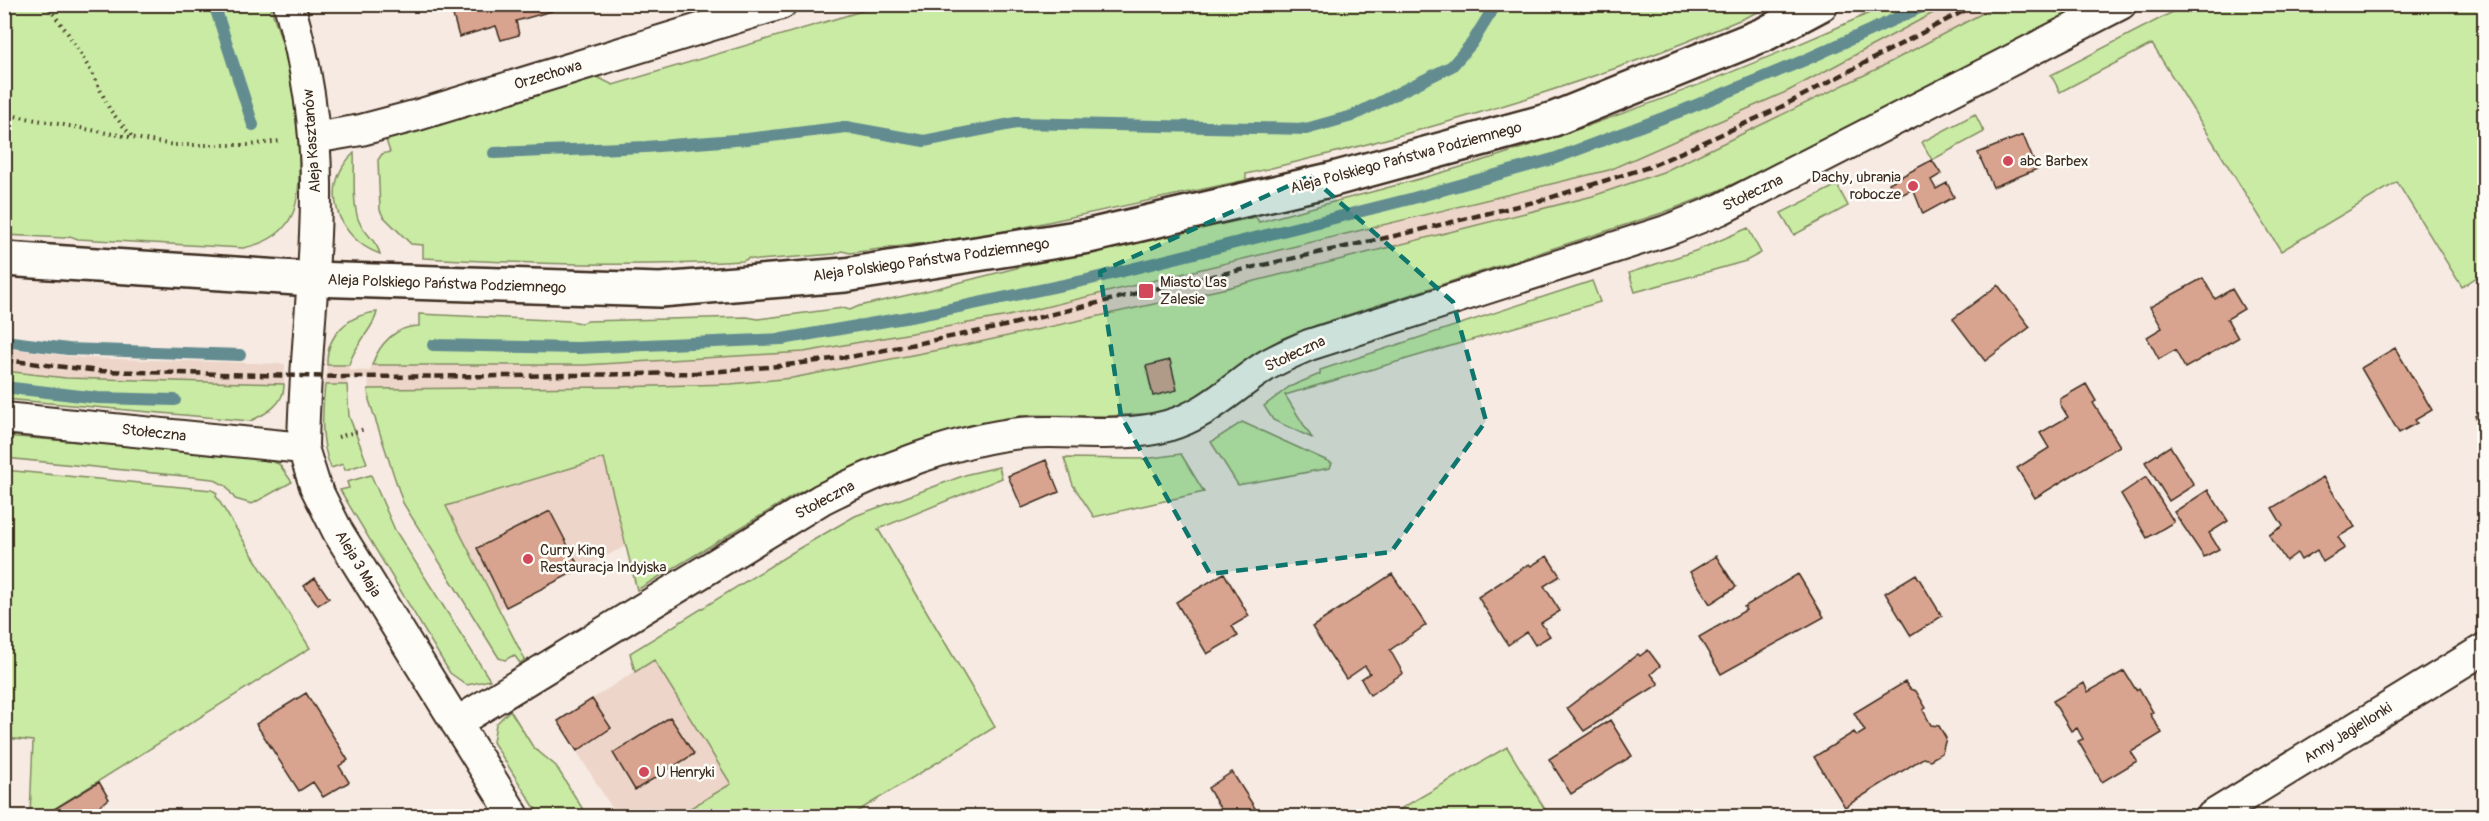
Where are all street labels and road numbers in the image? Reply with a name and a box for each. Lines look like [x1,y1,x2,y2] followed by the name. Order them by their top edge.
[512,56,584,94] street label: Orzechowa
[299,88,325,194] street label: Aleja Kasztanów
[1288,118,1524,198] street label: Aleja Polskiego Państwa Podziemnego
[1720,170,1786,216] street label: Stołeczna
[811,234,1051,286] street label: Aleja Polskiego Państwa Podziemnego
[327,270,567,298] street label: Aleja Polskiego Państwa Podziemnego
[1262,332,1328,376] street label: Stołeczna
[121,420,187,446] street label: Stołeczna
[792,476,858,524] street label: Stołeczna
[331,527,385,601] street label: Aleja 3 Maja
[2300,698,2396,768] street label: Anny Jagiellonki

